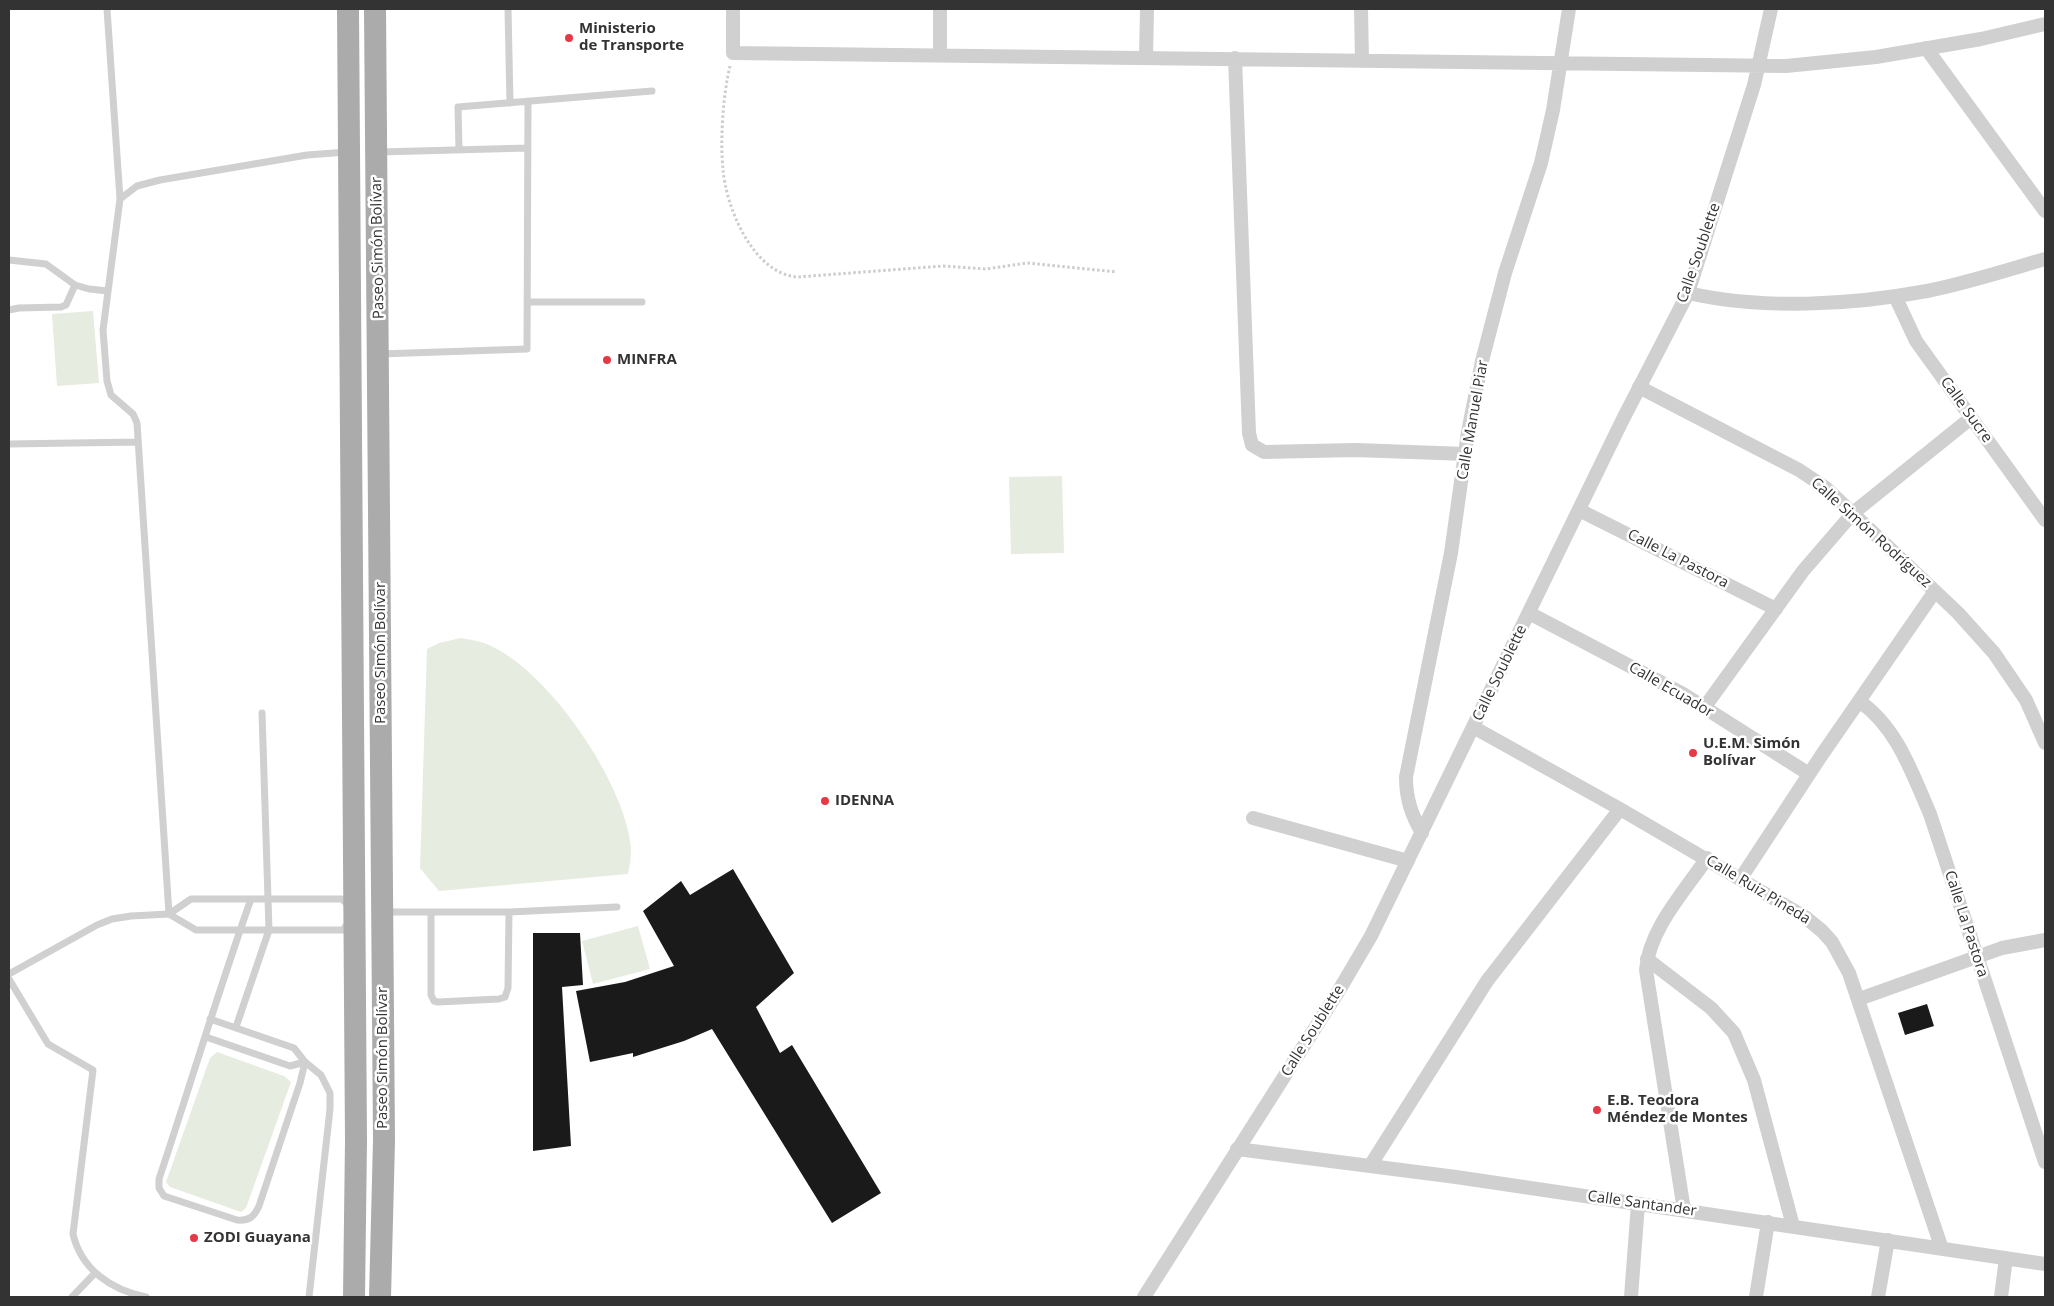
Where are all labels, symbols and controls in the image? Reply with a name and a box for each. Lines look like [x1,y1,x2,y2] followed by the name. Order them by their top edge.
[579,20,684,55] place label: Ministerio de Transporte
[563,32,575,44] marker: Ministerio de Transporte
[368,177,388,319] street label: Paseo Simón Bolívar
[1673,201,1725,305] street label: Calle Soublette
[617,351,677,369] place label: MINFRA
[601,354,613,366] marker: MINFRA
[1454,359,1492,481] street label: Calle Manuel Piar
[1936,374,1996,446] street label: Calle Sucre
[1807,474,1935,592] street label: Calle Simón Rodríguez
[1624,526,1732,592] street label: Calle La Pastora
[372,582,390,724] street label: Paseo Simón Bolívar
[1469,622,1531,724] street label: Calle Soublette
[1625,658,1717,722] street label: Calle Ecuador
[1703,735,1800,770] place label: U.E.M. Simón Bolívar
[1687,747,1699,759] marker: U.E.M. Simón Bolívar
[835,792,894,810] place label: IDENNA
[819,795,831,807] marker: IDENNA
[1702,852,1814,928] street label: Calle Ruiz Pineda
[1940,868,1992,980] street label: Calle La Pastora
[1278,982,1348,1080] street label: Calle Soublette
[374,987,392,1129] street label: Paseo Simón Bolívar
[1607,1092,1748,1127] place label: E.B. Teodora Méndez de Montes
[1591,1104,1603,1116] marker: E.B. Teodora Méndez de Montes
[1586,1187,1698,1221] street label: Calle Santander
[204,1229,311,1247] place label: ZODI Guayana
[188,1232,200,1244] marker: ZODI Guayana

